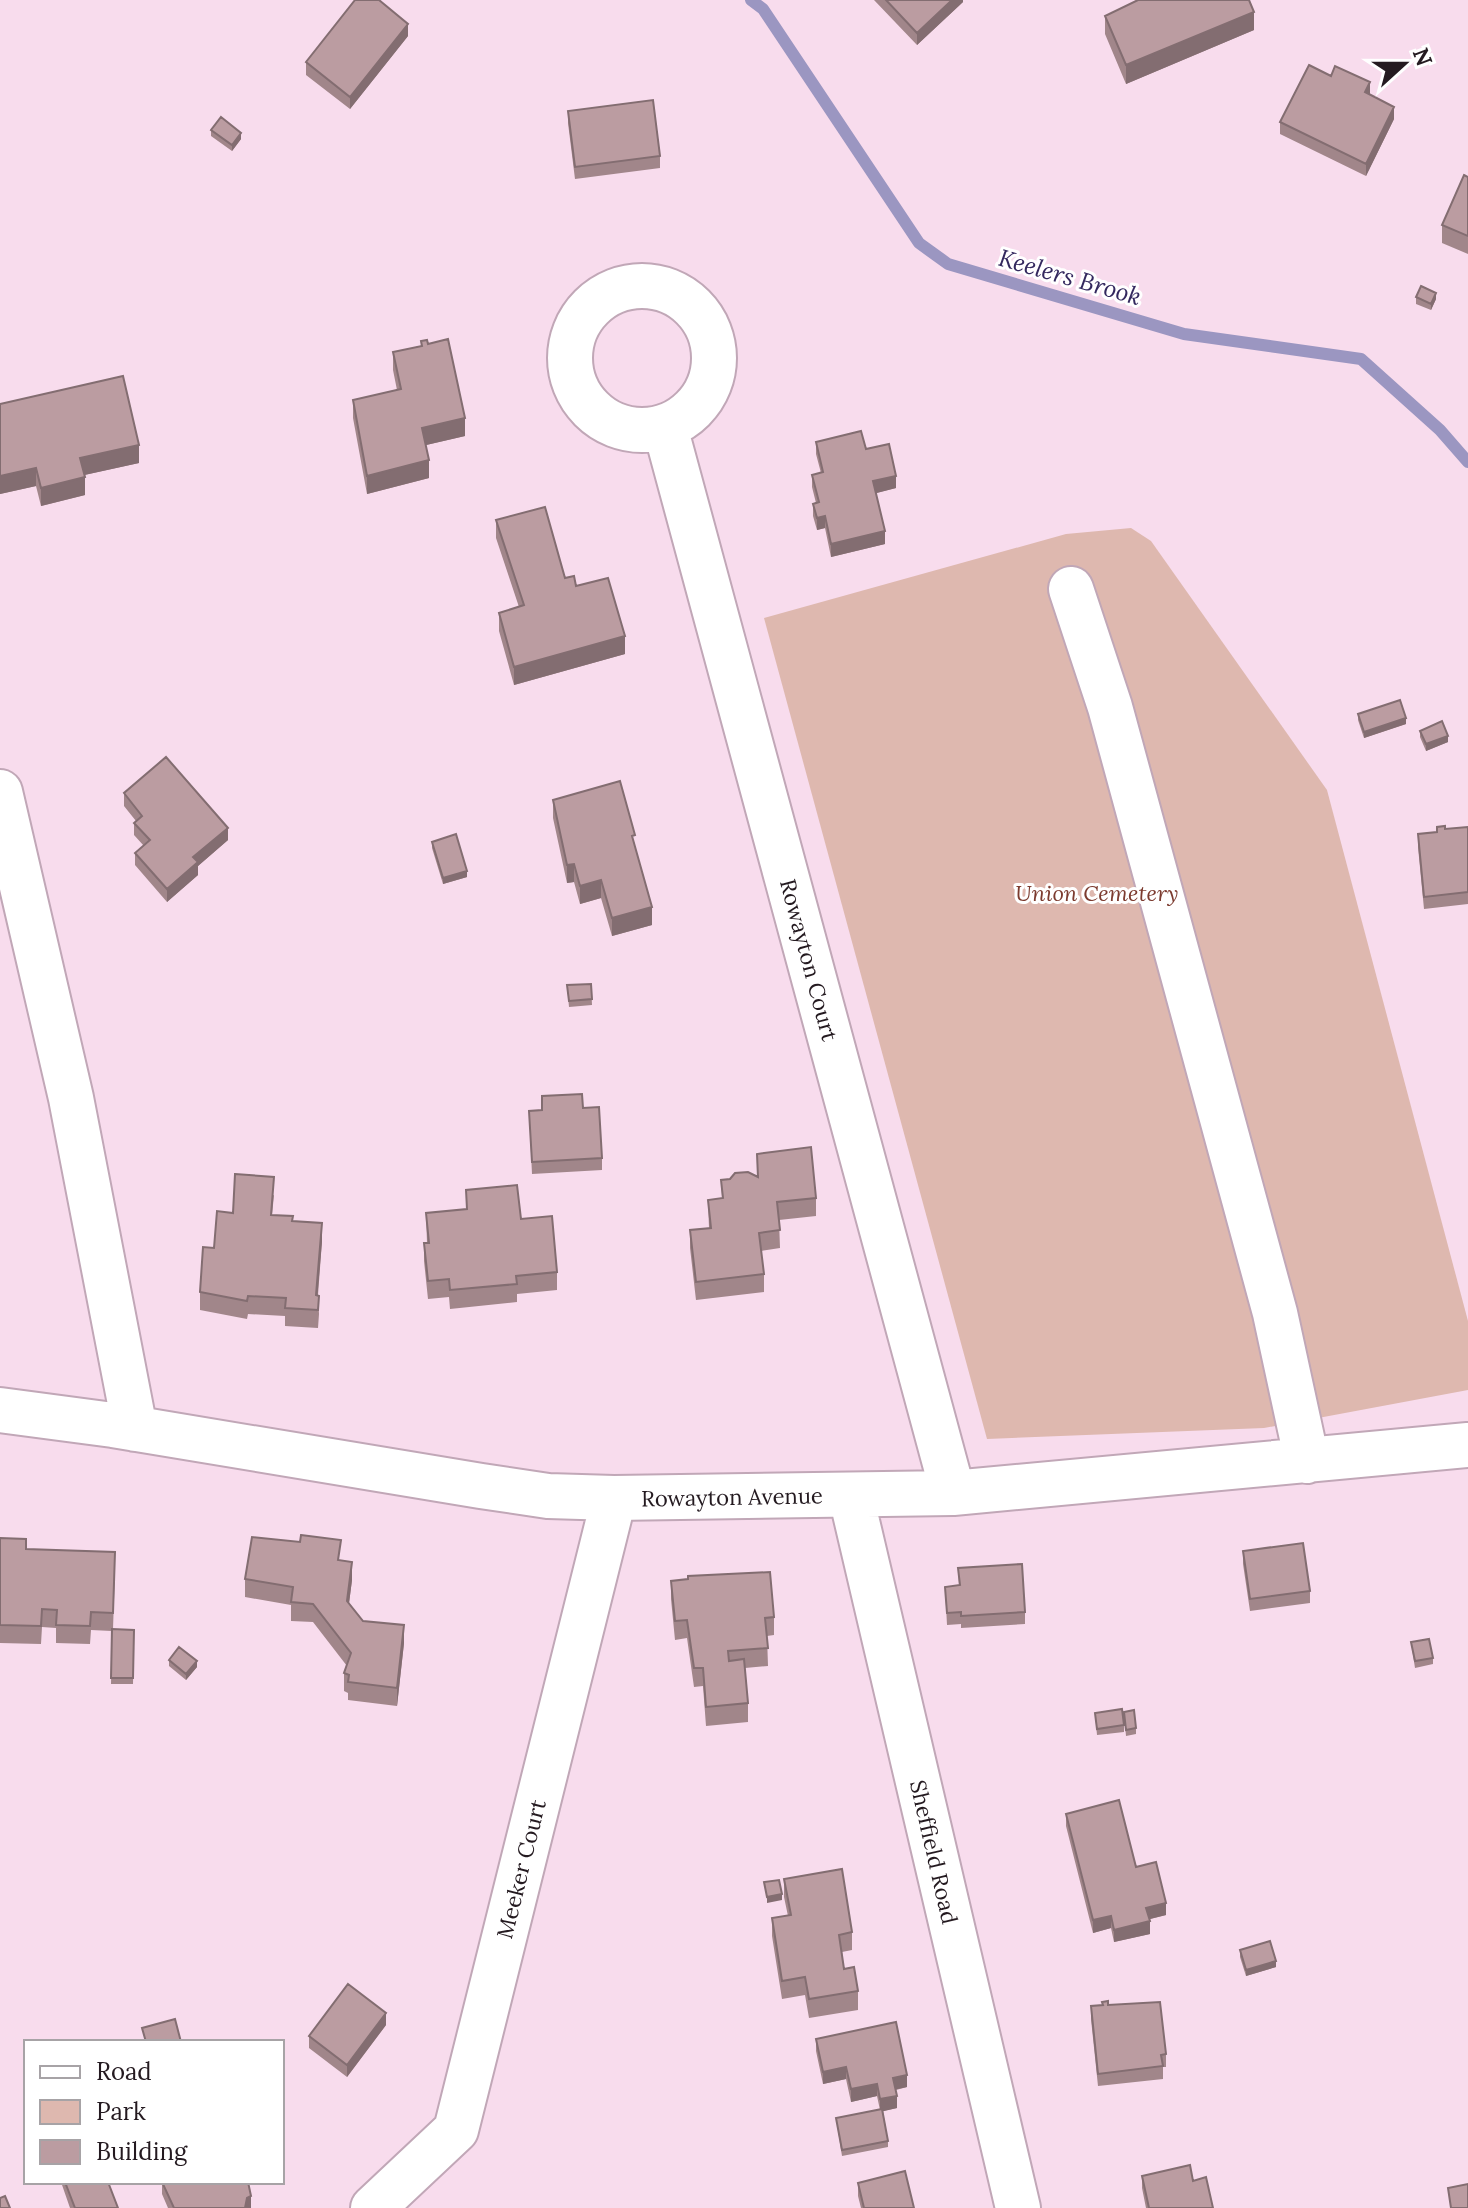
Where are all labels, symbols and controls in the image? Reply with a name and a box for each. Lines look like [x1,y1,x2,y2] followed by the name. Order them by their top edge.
[1364,24,1444,104] north arrow
[1407,44,1439,70] text: N
[995,242,1145,312] water label: Keelers Brook
[774,876,844,1045] street label: Rowayton Court
[1015,879,1179,907] park label: Union Cemetery
[641,1481,823,1513] street label: Rowayton Avenue
[904,1777,964,1927] street label: Sheffield Road
[490,1796,552,1941] street label: Meeker Court
[24,2040,284,2184] legend
[96,2056,152,2087] text: Road
[96,2096,146,2127] text: Park
[96,2136,188,2167] text: Building

